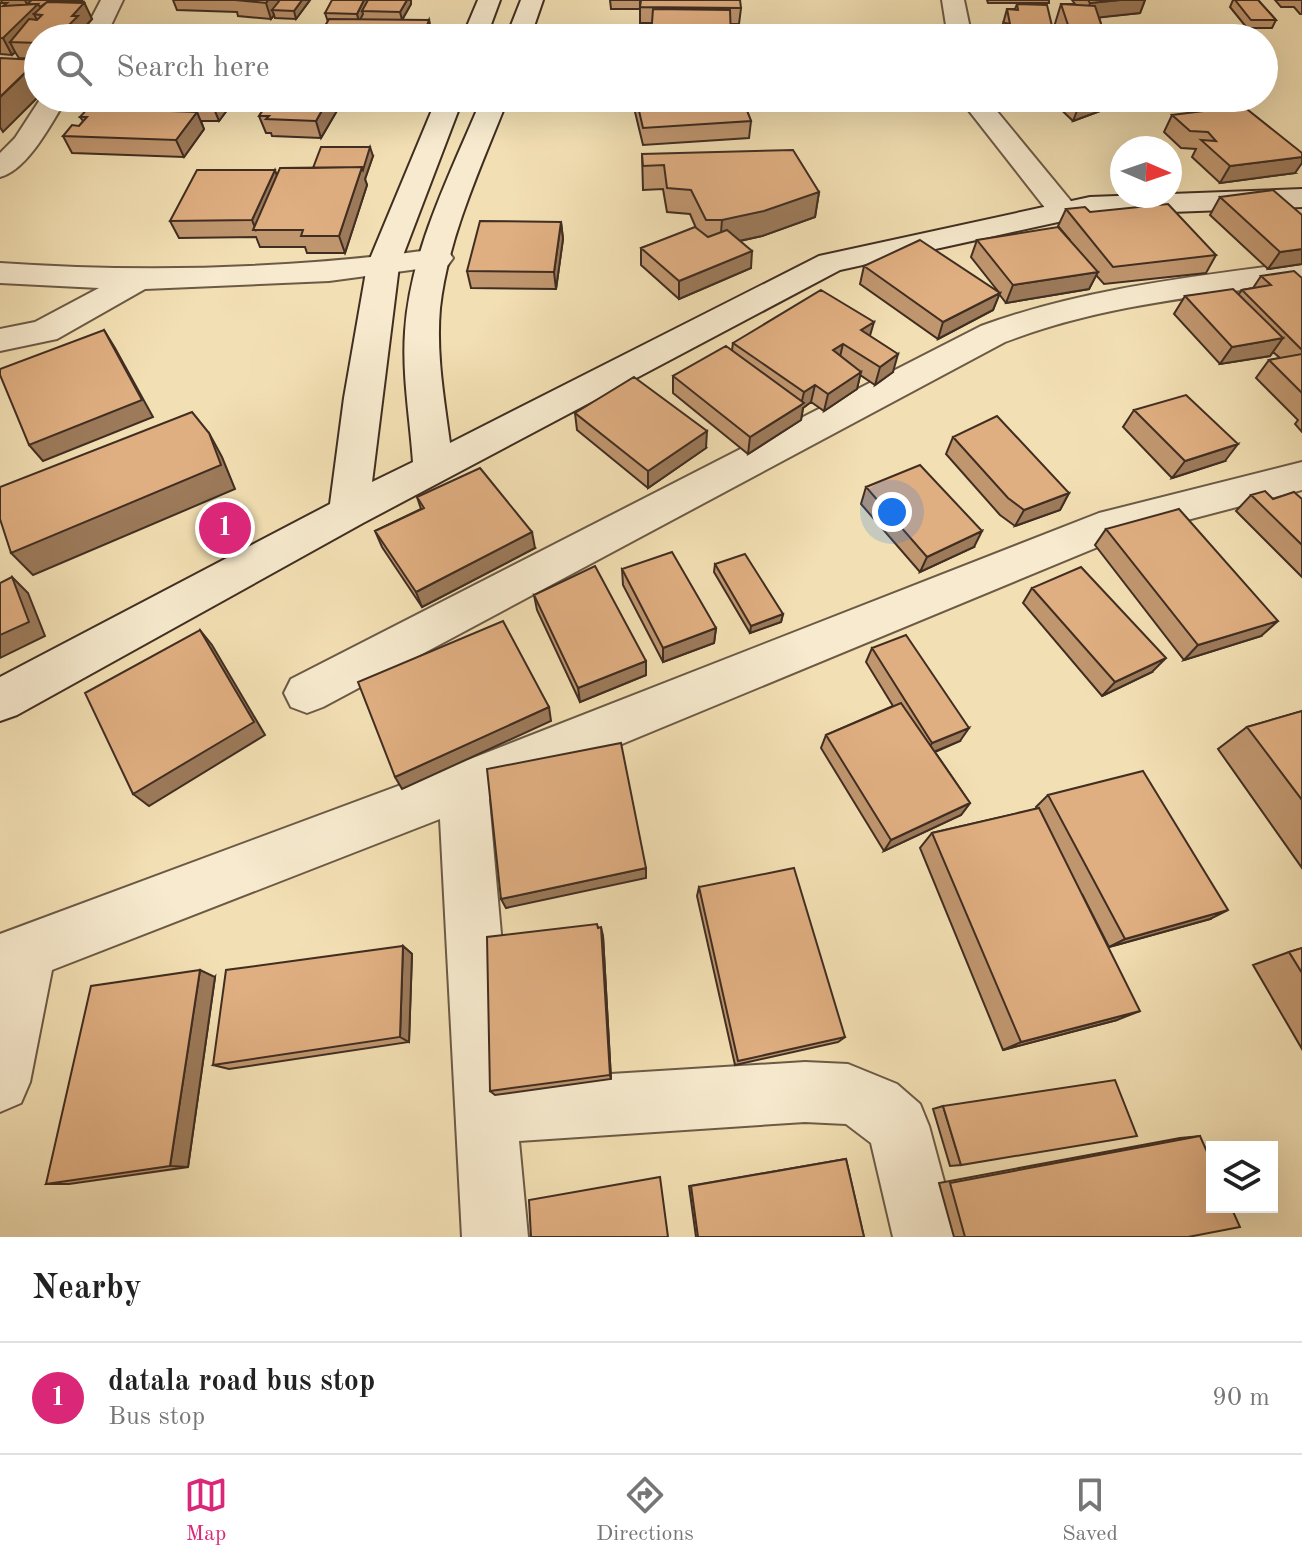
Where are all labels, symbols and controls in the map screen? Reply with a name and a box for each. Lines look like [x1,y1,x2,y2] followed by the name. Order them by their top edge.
[24,24,1278,112] search box
[52,46,96,90] icon: search
[116,53,270,83] text: Search here
[1110,136,1182,208] north arrow
[872,492,912,532] your location
[199,498,251,558] pin: 1
[1206,1141,1278,1213] map controls
[1206,1141,1278,1213] button: layers
[32,1272,142,1306] text: Nearby
[108,1367,375,1397] text: datala road bus stop
[50,1385,66,1411] text: 1
[1212,1385,1270,1411] text: 90 m
[108,1404,205,1430] text: Bus stop
[184,1473,228,1548] tab: Map
[596,1473,694,1548] tab: Directions
[1062,1473,1118,1548] tab: Saved

